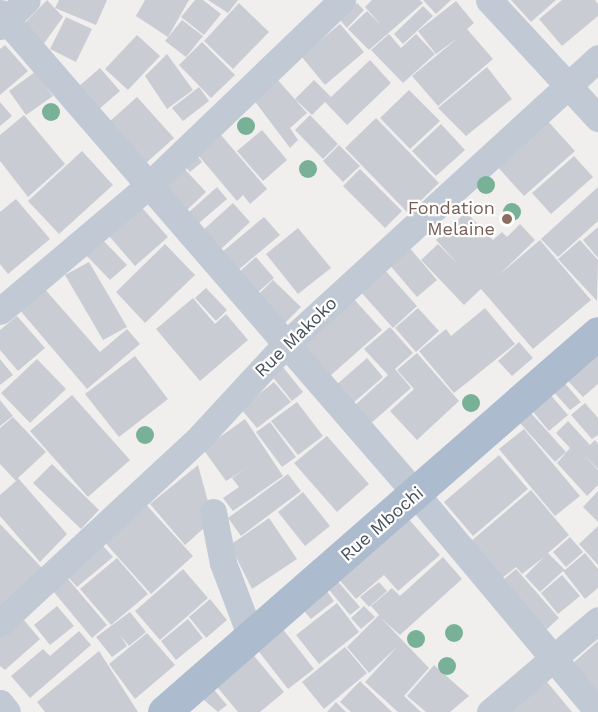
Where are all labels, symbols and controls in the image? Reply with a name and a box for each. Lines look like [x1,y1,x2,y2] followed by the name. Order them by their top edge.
[408,198,495,240] place label: Fondation Melaine
[500,212,514,226] marker: Fondation Melaine
[250,292,342,382] street label: Rue Makoko
[336,482,428,566] street label: Rue Mbochi

